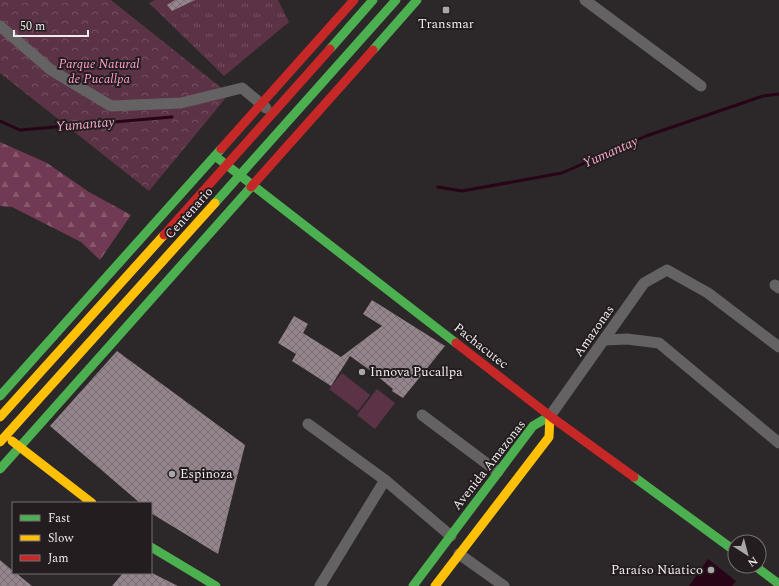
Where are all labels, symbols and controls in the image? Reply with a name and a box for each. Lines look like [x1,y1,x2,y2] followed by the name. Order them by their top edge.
[441,5,451,15] marker: Transmar
[14,12,88,38] scale bar
[418,14,474,34] place label: Transmar
[20,17,45,36] text: 50 m
[58,54,140,89] park label: Parque Natural de Pucallpa
[55,111,116,137] water label: Yumantay
[579,130,642,174] water label: Yumantay
[160,182,218,244] street label: Centenario
[569,301,619,361] street label: Amazonas
[449,318,513,374] street label: Pachacutec
[370,362,463,382] place label: Innova Pucallpa
[357,367,367,377] marker: Innova Pucallpa
[447,416,531,514] street label: Avenida Amazonas
[180,464,233,484] place label: Espinoza
[167,469,177,479] marker: Espinoza
[12,502,152,574] legend
[48,509,70,528] text: Fast
[48,529,74,548] text: Slow
[727,534,767,574] north arrow
[48,549,69,568] text: Jam
[744,552,761,571] text: N
[611,560,703,580] place label: Paraíso Núatico
[706,565,716,575] marker: Paraíso Núatico

